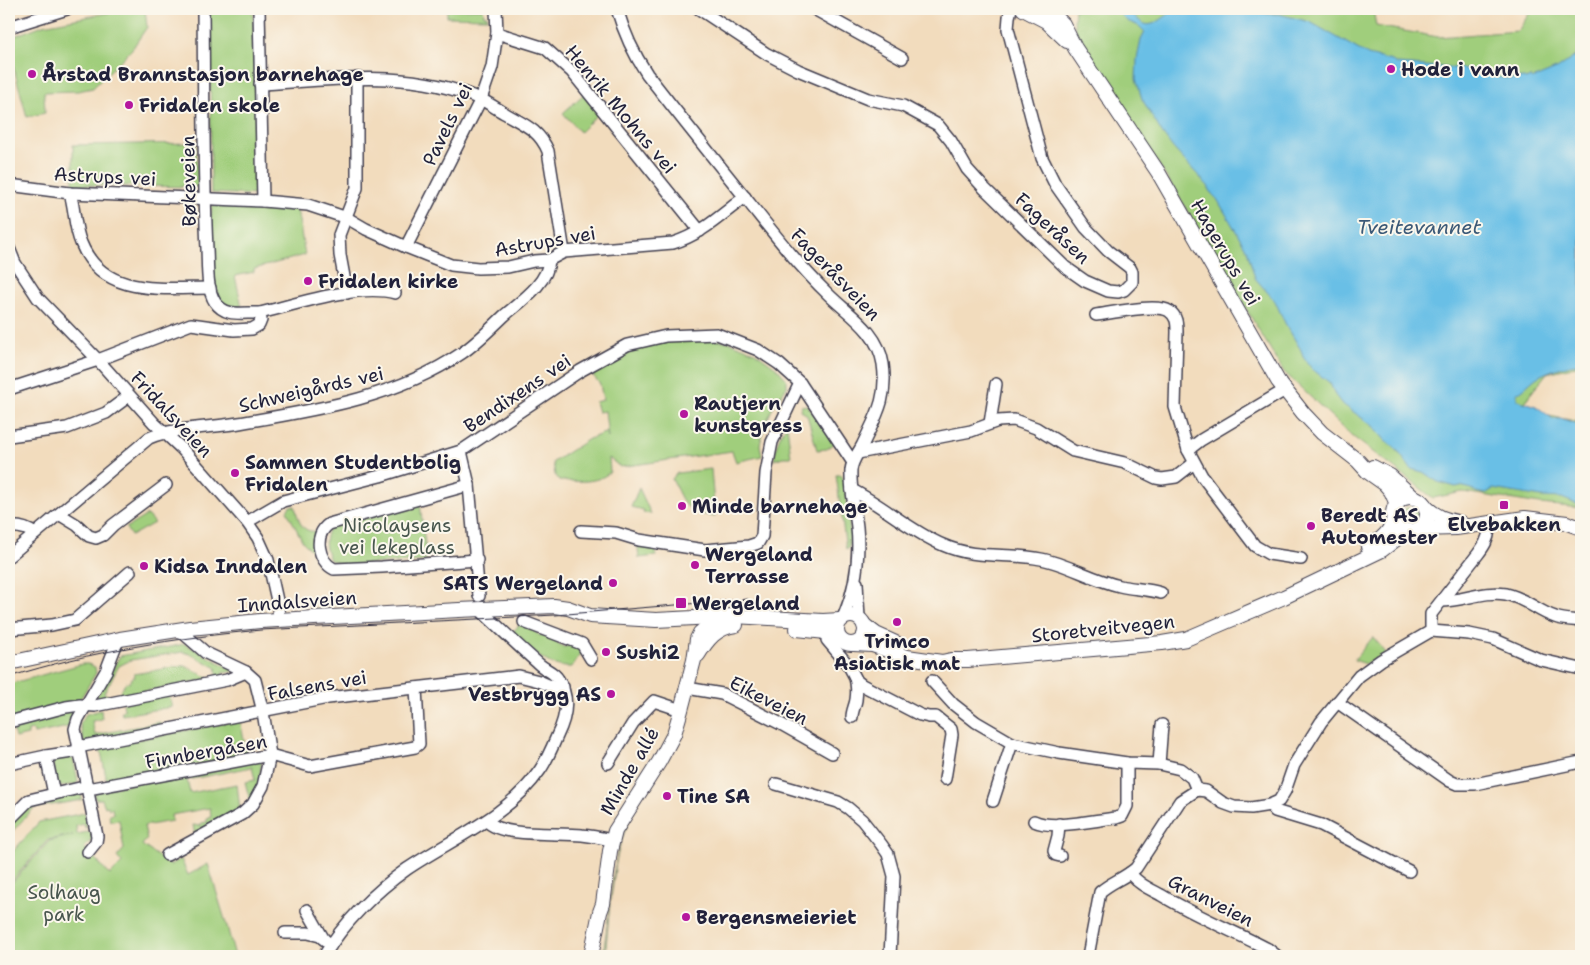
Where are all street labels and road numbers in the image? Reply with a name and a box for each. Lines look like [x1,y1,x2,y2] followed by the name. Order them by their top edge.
[559,40,682,179] street label: Henrik Mohns vei
[417,79,478,170] street label: Pavels vei
[175,135,202,227] street label: Bøkeveien
[53,161,157,192] street label: Astrups vei
[1010,187,1096,270] street label: Fageråsen
[1185,195,1266,310] street label: Hagerups vei
[492,220,598,263] street label: Astrups vei
[785,223,886,326] street label: Fageråsveien
[459,348,576,438] street label: Bendixens vei
[236,361,386,418] street label: Schweigårds vei
[125,366,218,463] street label: Fridalsveien
[237,585,357,618] street label: Inndalsveien
[1030,609,1176,648] street label: Storetveitvegen
[266,664,369,706] street label: Falsens vei
[725,670,812,731] street label: Eikeveien
[594,723,665,820] street label: Minde allé
[143,728,269,775] street label: Finnbergåsen
[1164,868,1258,933] street label: Granveien

